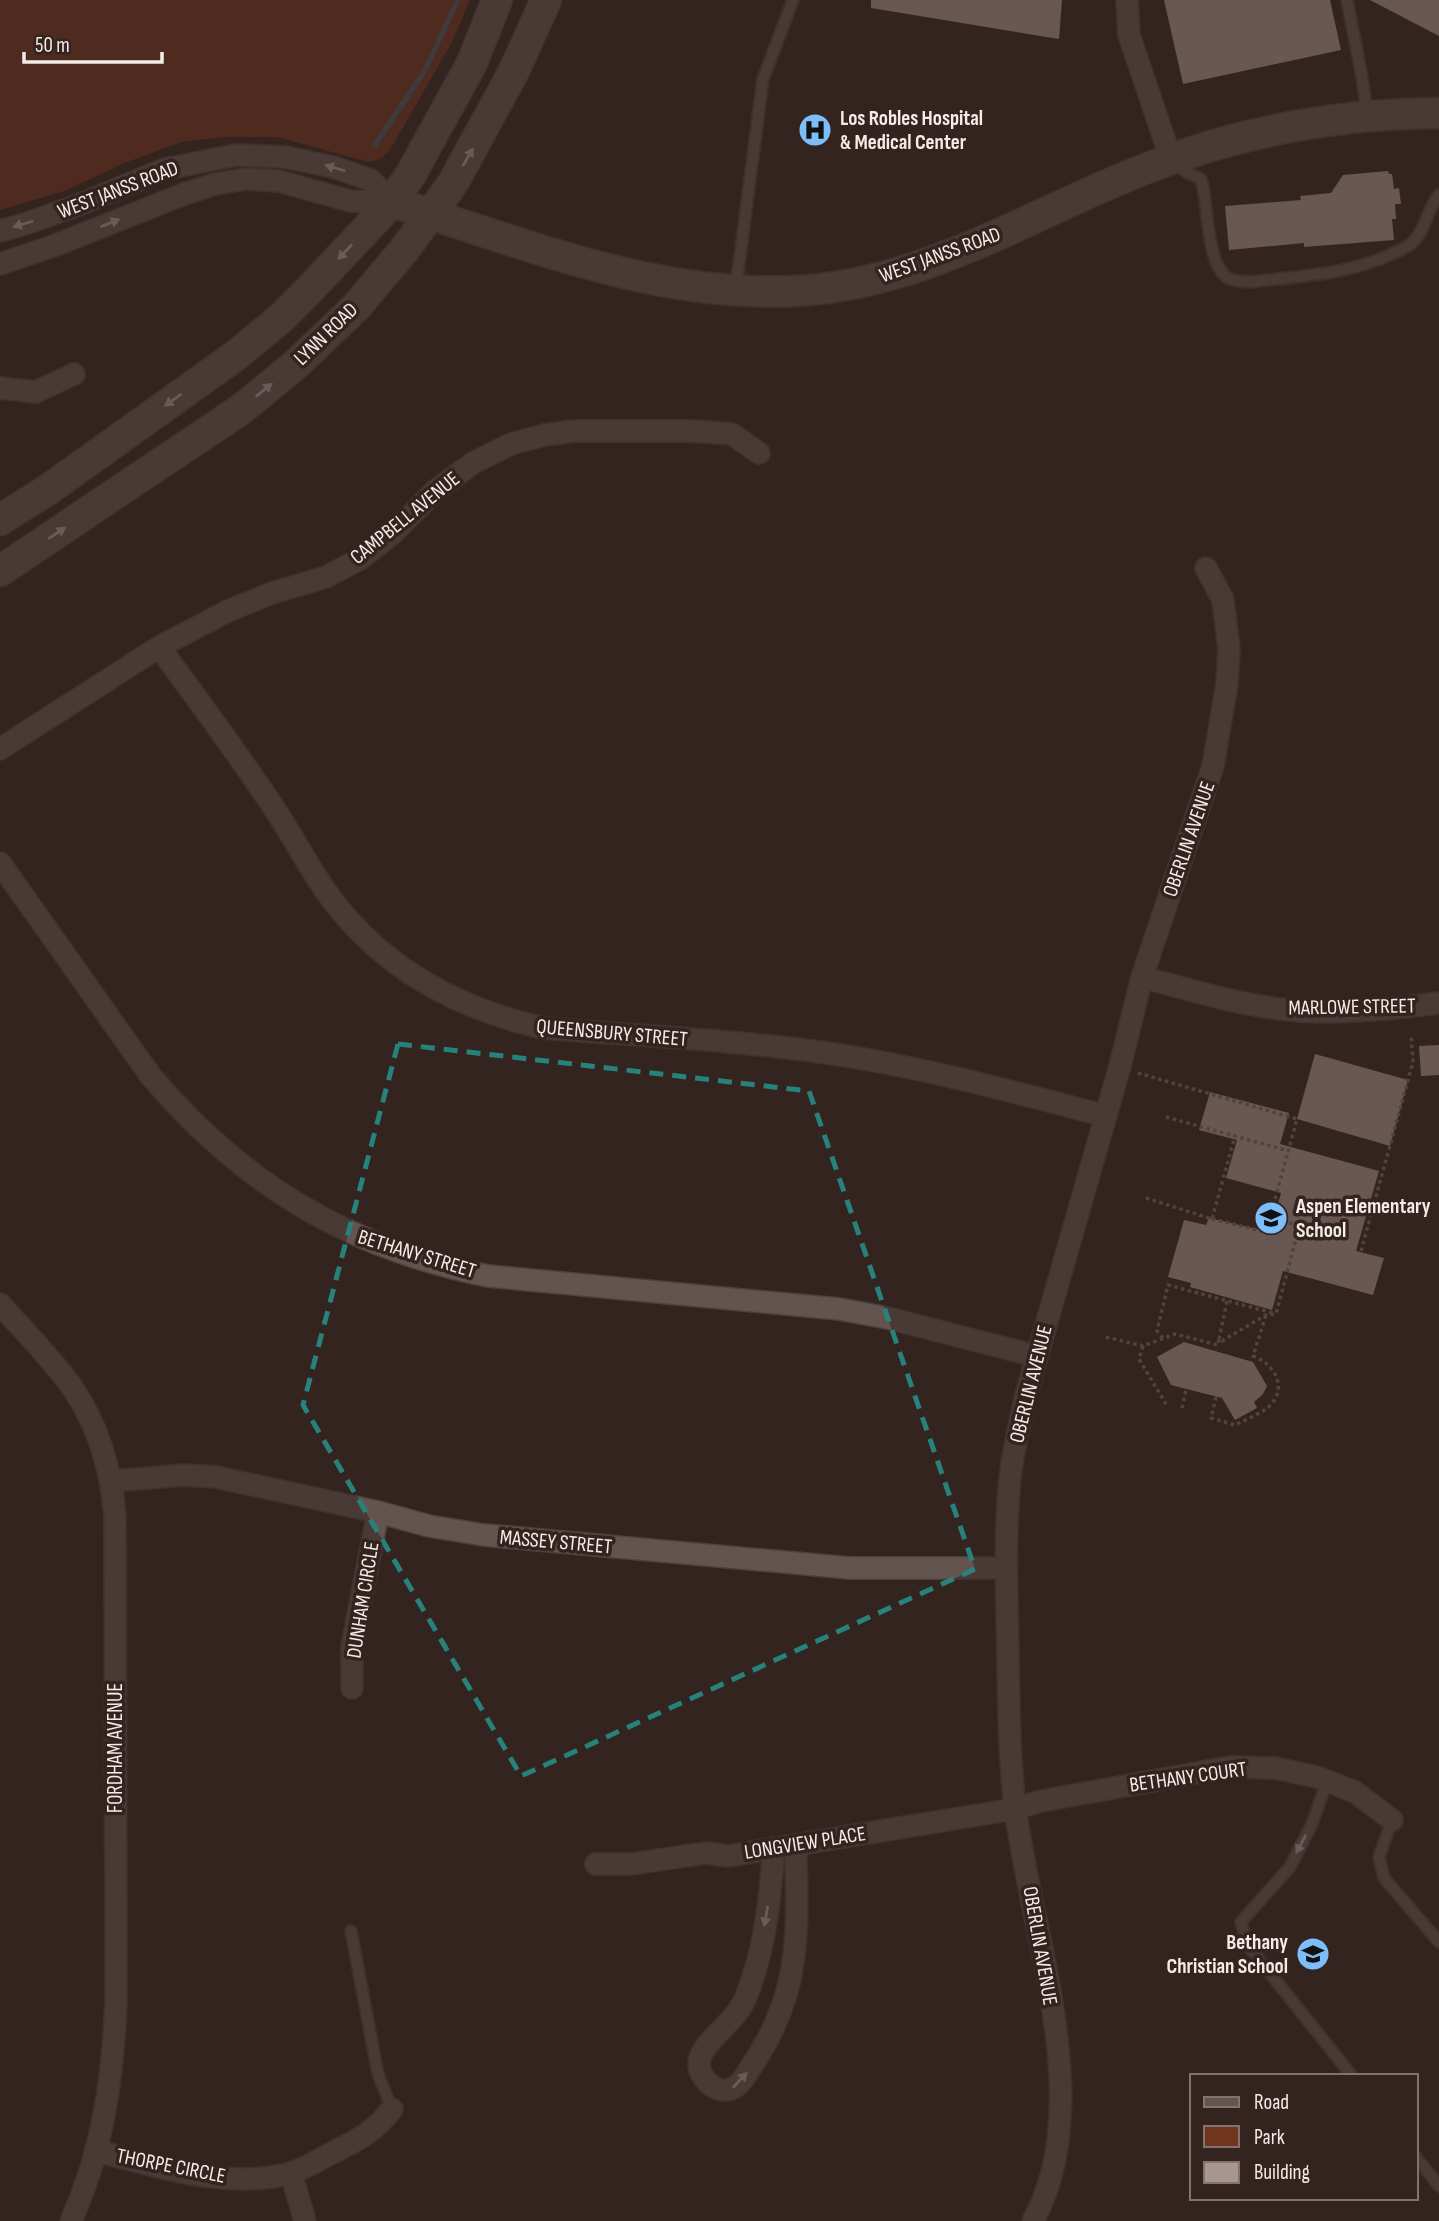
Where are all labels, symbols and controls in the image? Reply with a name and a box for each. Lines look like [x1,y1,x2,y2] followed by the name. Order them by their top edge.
[24,21,163,65] scale bar
[35,33,70,58] text: 50 m
[840,106,983,155] place label: Los Robles Hospital & Medical Center
[796,111,834,149] hospital icon: Los Robles Hospital & Medical Center
[462,148,474,167] one-way arrow
[54,156,182,224] street label: WEST JANSS ROAD
[324,163,345,173] one-way arrow
[100,218,121,229] one-way arrow
[12,220,33,230] one-way arrow
[876,222,1004,288] street label: WEST JANSS ROAD
[337,243,353,260] one-way arrow
[289,298,363,370] street label: LYNN ROAD
[256,383,273,398] one-way arrow
[164,393,182,407] one-way arrow
[345,466,465,570] street label: CAMPBELL AVENUE
[47,527,66,540] one-way arrow
[1158,778,1220,900] street label: OBERLIN AVENUE
[1288,993,1416,1021] street label: MARLOWE STREET
[535,1014,689,1052] street label: QUEENSBURY STREET
[1295,1194,1431,1243] place label: Aspen Elementary School
[1252,1199,1290,1237] school or university icon: Aspen Elementary School
[355,1224,479,1284] street label: BETHANY STREET
[1004,1323,1058,1445] street label: OBERLIN AVENUE
[499,1525,614,1559] street label: MASSEY STREET
[341,1540,385,1660] street label: DUNHAM CIRCLE
[103,1683,128,1813] street label: FORDHAM AVENUE
[1128,1756,1248,1798] street label: BETHANY COURT
[742,1821,868,1865] street label: LONGVIEW PLACE
[1296,1834,1307,1854] one-way arrow
[1017,1885,1063,2007] street label: OBERLIN AVENUE
[760,1905,771,1927] one-way arrow
[1166,1930,1288,1979] place label: Bethany Christian School
[1294,1935,1332,1973] school or university icon: Bethany Christian School
[732,2072,748,2089] one-way arrow
[1190,2074,1418,2200] legend
[1254,2090,1289,2115] text: Road
[1254,2125,1285,2150] text: Park
[114,2143,228,2189] street label: THORPE CIRCLE
[1254,2160,1310,2185] text: Building

